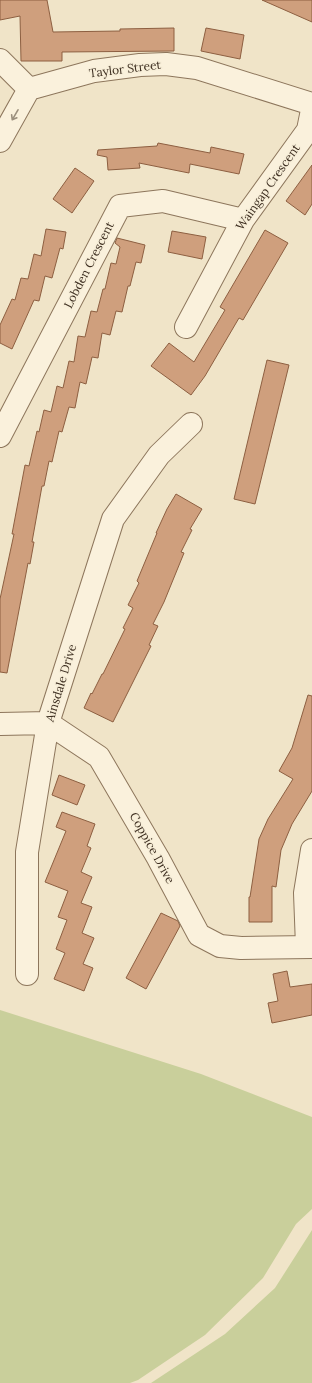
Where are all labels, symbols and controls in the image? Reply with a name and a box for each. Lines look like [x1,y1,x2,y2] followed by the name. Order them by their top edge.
[88,57,162,80] street label: Taylor Street
[10,109,18,121] one-way arrow
[232,140,303,233] street label: Waingap Crescent
[60,219,117,311] street label: Lobden Crescent
[41,642,80,724] street label: Ainsdale Drive
[127,810,178,886] street label: Coppice Drive

